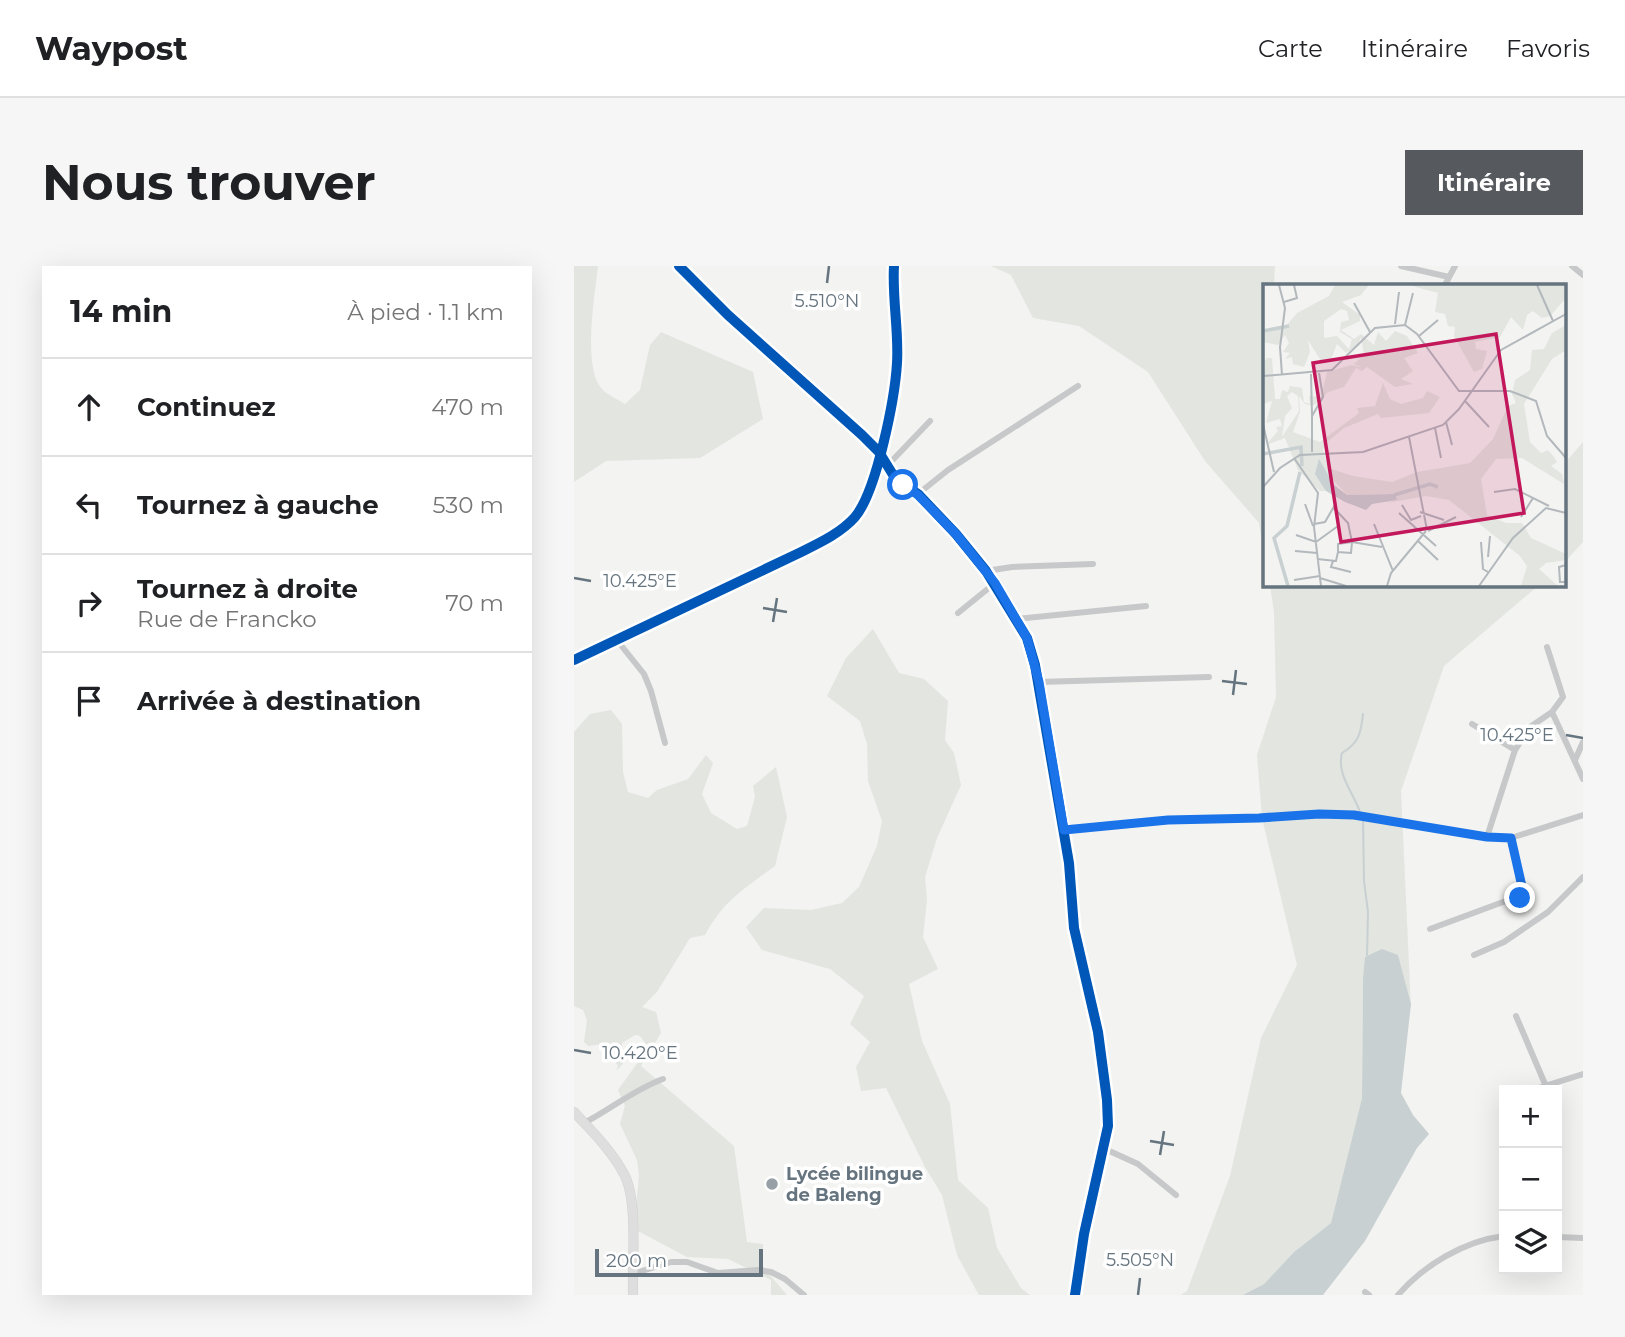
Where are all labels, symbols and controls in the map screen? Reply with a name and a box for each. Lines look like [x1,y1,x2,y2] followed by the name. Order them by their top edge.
[35,28,188,68] text: Waypost
[1258,34,1323,63] text: Carte
[1361,34,1468,63] text: Itinéraire
[1506,34,1590,63] text: Favoris
[1405,150,1583,215] button: Itinéraire
[42,153,376,212] text: Nous trouver
[1263,284,1566,586] inset map
[795,290,859,312] text: 5.510°N
[70,293,172,330] text: 14 min
[347,298,504,326] text: À pied · 1.1 km
[70,388,108,426] icon: ahead
[137,391,276,423] text: Continuez
[431,393,504,421] text: 470 m
[887,469,918,500] route start
[70,486,108,524] icon: left
[137,489,379,521] text: Tournez à gauche
[432,491,504,519] text: 530 m
[603,570,677,592] text: 10.425°E
[137,573,358,605] text: Tournez à droite
[70,584,108,622] icon: right
[445,589,504,617] text: 70 m
[137,605,317,633] text: Rue de Francko
[70,682,108,720] icon: arrive
[137,685,421,717] text: Arrivée à destination
[1480,724,1554,746] text: 10.425°E
[1504,882,1535,913] route end
[602,1042,678,1064] text: 10.420°E
[1499,1085,1562,1274] map controls
[1499,1085,1562,1148] button: +
[1499,1148,1562,1211] button: −
[786,1163,923,1206] place label: Lycée bilingue de Baleng
[764,1176,780,1192] marker: Lycée bilingue de Baleng
[1499,1211,1562,1274] button: layers
[595,1246,763,1278] scale bar
[606,1249,667,1272] text: 200 m
[1106,1249,1174,1271] text: 5.505°N

